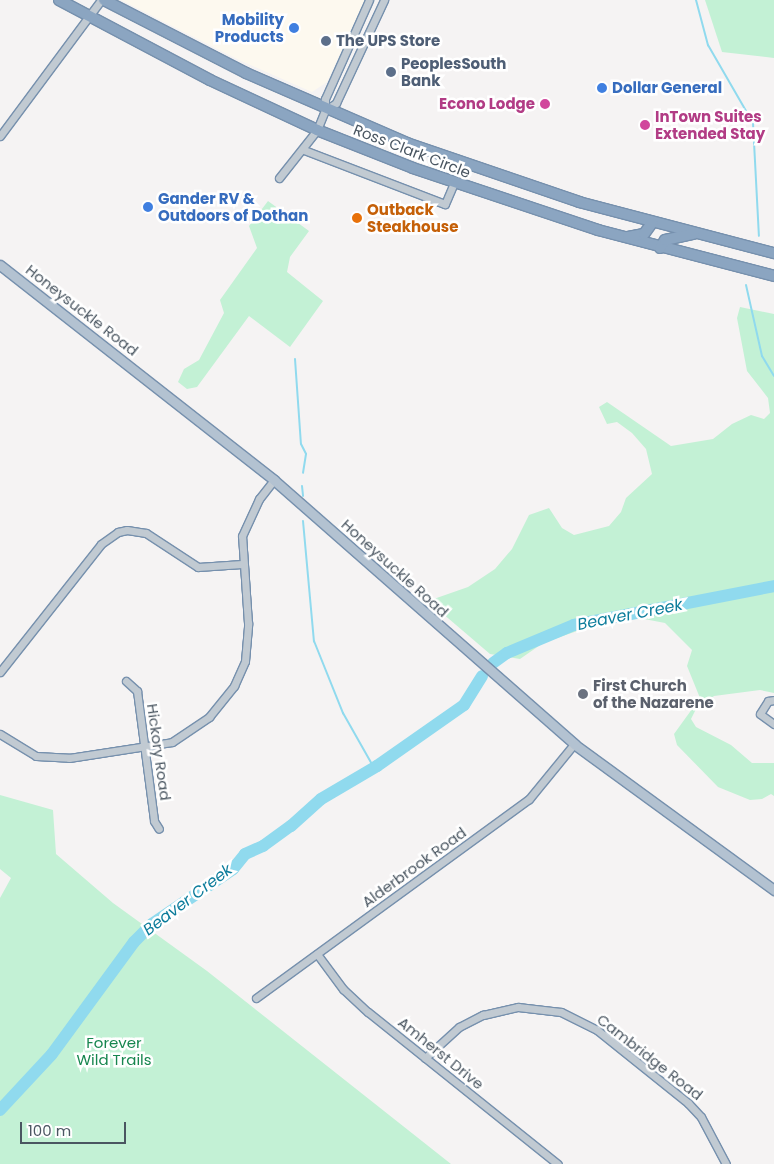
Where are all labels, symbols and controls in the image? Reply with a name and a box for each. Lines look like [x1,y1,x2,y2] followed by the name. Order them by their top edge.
[215,10,284,45] place label: Mobility Products
[288,22,300,34] marker: Mobility Products
[336,32,440,50] place label: The UPS Store
[320,35,332,47] marker: The UPS Store
[401,54,506,89] place label: PeoplesSouth Bank
[385,66,397,78] marker: PeoplesSouth Bank
[612,79,722,97] place label: Dollar General
[596,82,608,94] marker: Dollar General
[439,95,535,113] place label: Econo Lodge
[539,98,551,110] marker: Econo Lodge
[655,107,765,142] place label: InTown Suites Extended Stay
[639,119,651,131] marker: InTown Suites Extended Stay
[351,120,473,182] street label: Ross Clark Circle
[158,189,308,224] place label: Gander RV & Outdoors of Dothan
[367,200,458,235] place label: Outback Steakhouse
[142,201,154,213] marker: Gander RV & Outdoors of Dothan
[351,212,363,224] marker: Outback Steakhouse
[22,261,142,359] street label: Honeysuckle Road
[338,515,452,621] street label: Honeysuckle Road
[576,595,684,635] water label: Beaver Creek
[593,676,714,711] place label: First Church of the Nazarene
[577,688,589,700] marker: First Church of the Nazarene
[143,702,175,802] street label: Hickory Road
[358,823,470,911] street label: Alderbrook Road
[140,860,236,940] water label: Beaver Creek
[594,1010,706,1104] street label: Cambridge Road
[395,1013,487,1093] street label: Amherst Drive
[76,1033,152,1068] park label: Forever Wild Trails
[22,1112,129,1144] scale bar
[28,1120,71,1141] text: 100 m

